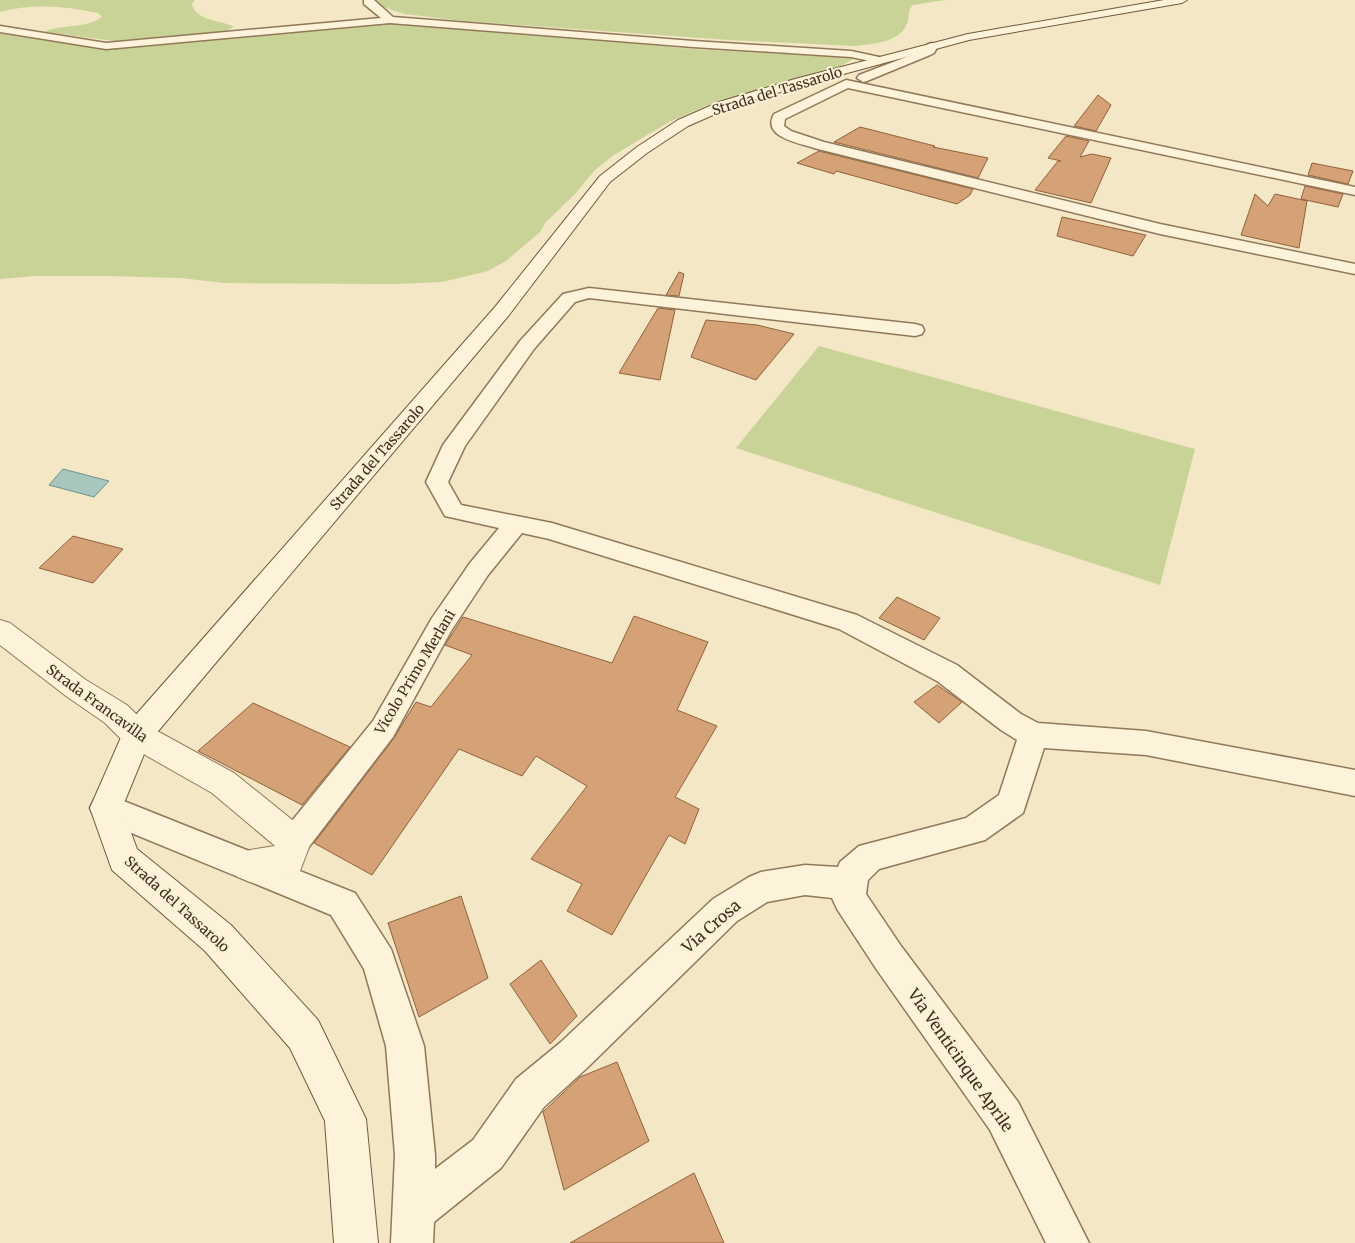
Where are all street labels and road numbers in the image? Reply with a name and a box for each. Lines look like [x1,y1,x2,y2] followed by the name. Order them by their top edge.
[710,63,844,119] street label: Strada del Tassarolo
[326,400,428,514] street label: Strada del Tassarolo
[370,606,460,738] street label: Vicolo Primo Merlani
[43,660,152,746] street label: Strada Francavilla
[121,852,233,956] street label: Strada del Tassarolo
[677,895,745,958] street label: Via Crosa
[904,984,1018,1135] street label: Via Venticinque Aprile

